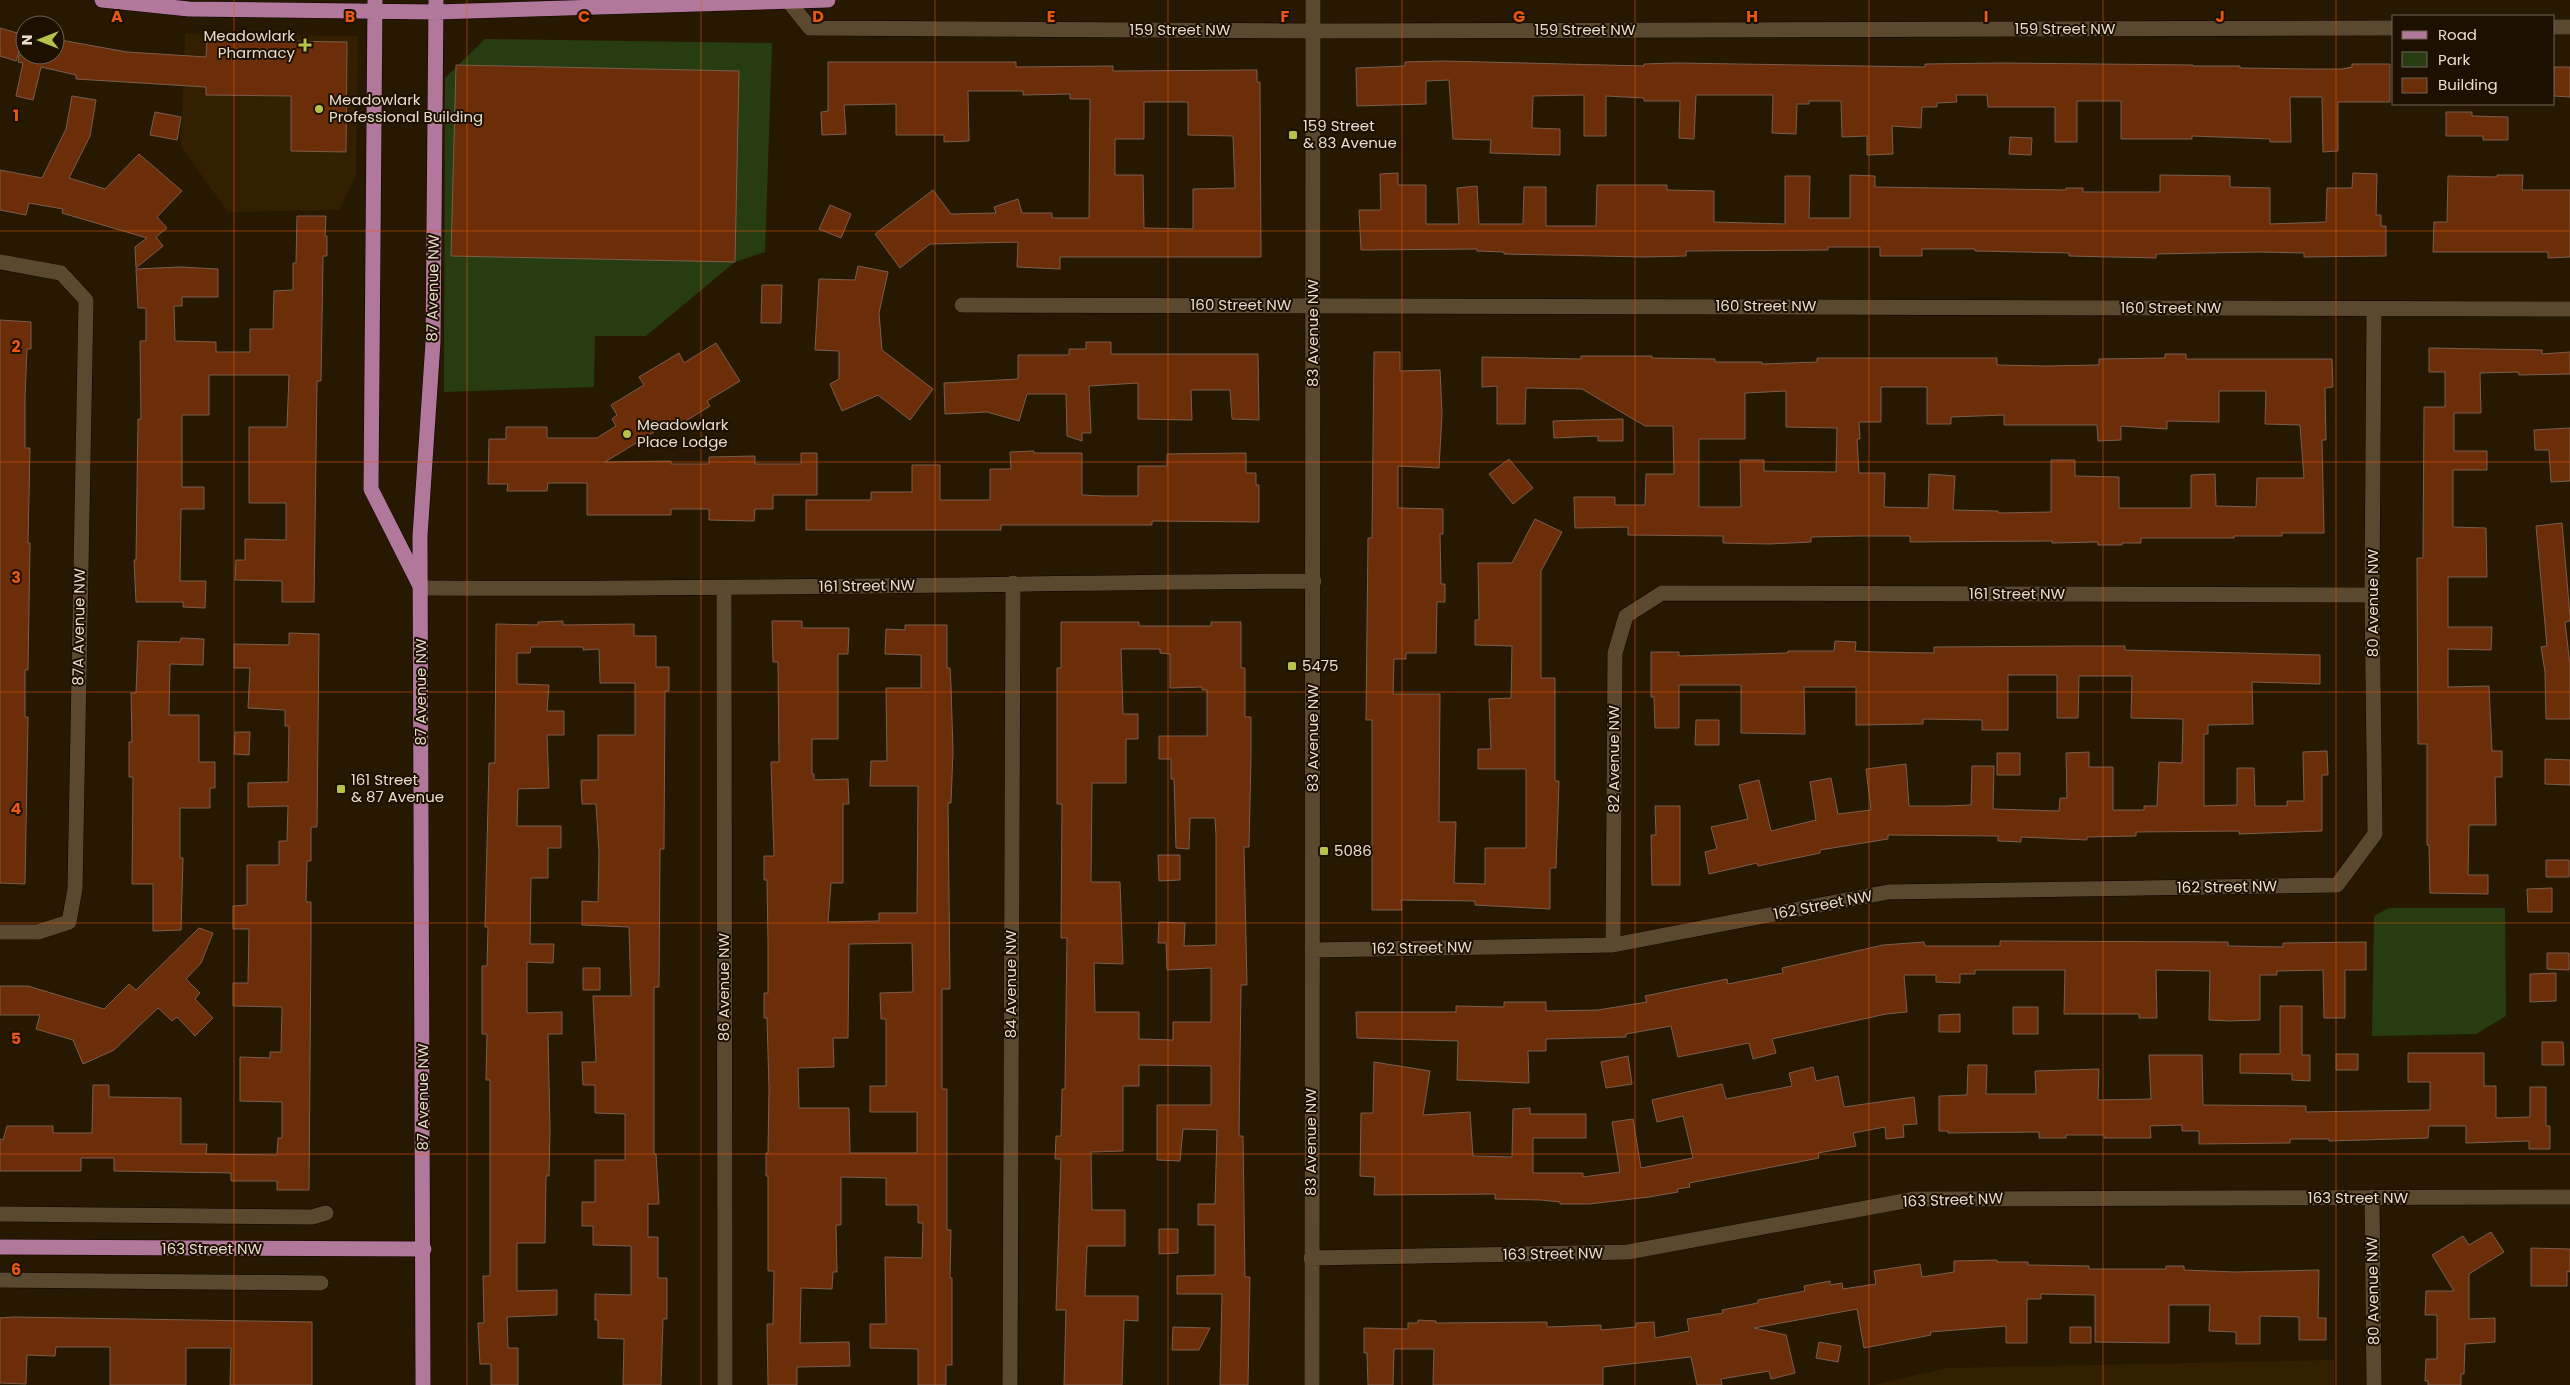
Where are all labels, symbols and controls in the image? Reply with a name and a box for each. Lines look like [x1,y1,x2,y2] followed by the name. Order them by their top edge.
[111,5,123,28] text: A
[345,5,355,28] text: B
[578,5,590,28] text: C
[812,5,824,28] text: D
[1047,5,1055,28] text: E
[1281,5,1290,28] text: F
[1513,5,1525,28] text: G
[1746,5,1758,28] text: H
[1984,5,1988,28] text: I
[2215,5,2225,28] text: J
[15,15,65,65] north arrow
[2392,15,2555,105] legend
[2015,18,2116,39] street label: 159 Street NW
[1130,19,1231,40] street label: 159 Street NW
[1535,19,1636,40] street label: 159 Street NW
[2438,24,2477,45] text: Road
[203,25,296,63] place label: Meadowlark Pharmacy
[17,35,37,45] text: N
[299,39,311,51] marker: Meadowlark Pharmacy
[2438,49,2470,70] text: Park
[2438,74,2498,95] text: Building
[329,89,483,127] place label: Meadowlark Professional Building
[313,103,325,115] marker: Meadowlark Professional Building
[13,104,19,127] text: 1
[1303,115,1397,153] place label: 159 Street & 83 Avenue
[1287,129,1299,141] marker: 159 Street & 83 Avenue
[421,234,444,342] street label: 87 Avenue NW
[1302,279,1323,387] street label: 83 Avenue NW
[1191,294,1292,315] street label: 160 Street NW
[1716,295,1817,316] street label: 160 Street NW
[2121,297,2222,318] street label: 160 Street NW
[11,335,21,358] text: 2
[637,414,729,452] place label: Meadowlark Place Lodge
[621,428,633,440] marker: Meadowlark Place Lodge
[2362,548,2383,657] street label: 80 Avenue NW
[11,566,21,589] text: 3
[67,568,90,686] street label: 87A Avenue NW
[819,574,916,597] street label: 161 Street NW
[1969,583,2065,604] street label: 161 Street NW
[410,638,431,746] street label: 87 Avenue NW
[1302,655,1338,676] place label: 5475
[1286,660,1298,672] marker: 5475
[1302,684,1323,792] street label: 83 Avenue NW
[1603,705,1624,813] street label: 82 Avenue NW
[351,769,444,807] place label: 161 Street & 87 Avenue
[335,783,347,795] marker: 161 Street & 87 Avenue
[11,797,22,820] text: 4
[1334,840,1372,861] place label: 5086
[1318,845,1330,857] marker: 5086
[2177,875,2278,898] street label: 162 Street NW
[1772,885,1874,924] street label: 162 Street NW
[1000,929,1021,1038] street label: 84 Avenue NW
[713,932,734,1041] street label: 86 Avenue NW
[1372,936,1473,959] street label: 162 Street NW
[11,1027,21,1050] text: 5
[412,1043,433,1151] street label: 87 Avenue NW
[1300,1088,1321,1196] street label: 83 Avenue NW
[1903,1187,2004,1212] street label: 163 Street NW
[2308,1187,2408,1208] street label: 163 Street NW
[2361,1236,2384,1345] street label: 80 Avenue NW
[162,1238,262,1259] street label: 163 Street NW
[1503,1242,1604,1265] street label: 163 Street NW
[11,1258,21,1281] text: 6

